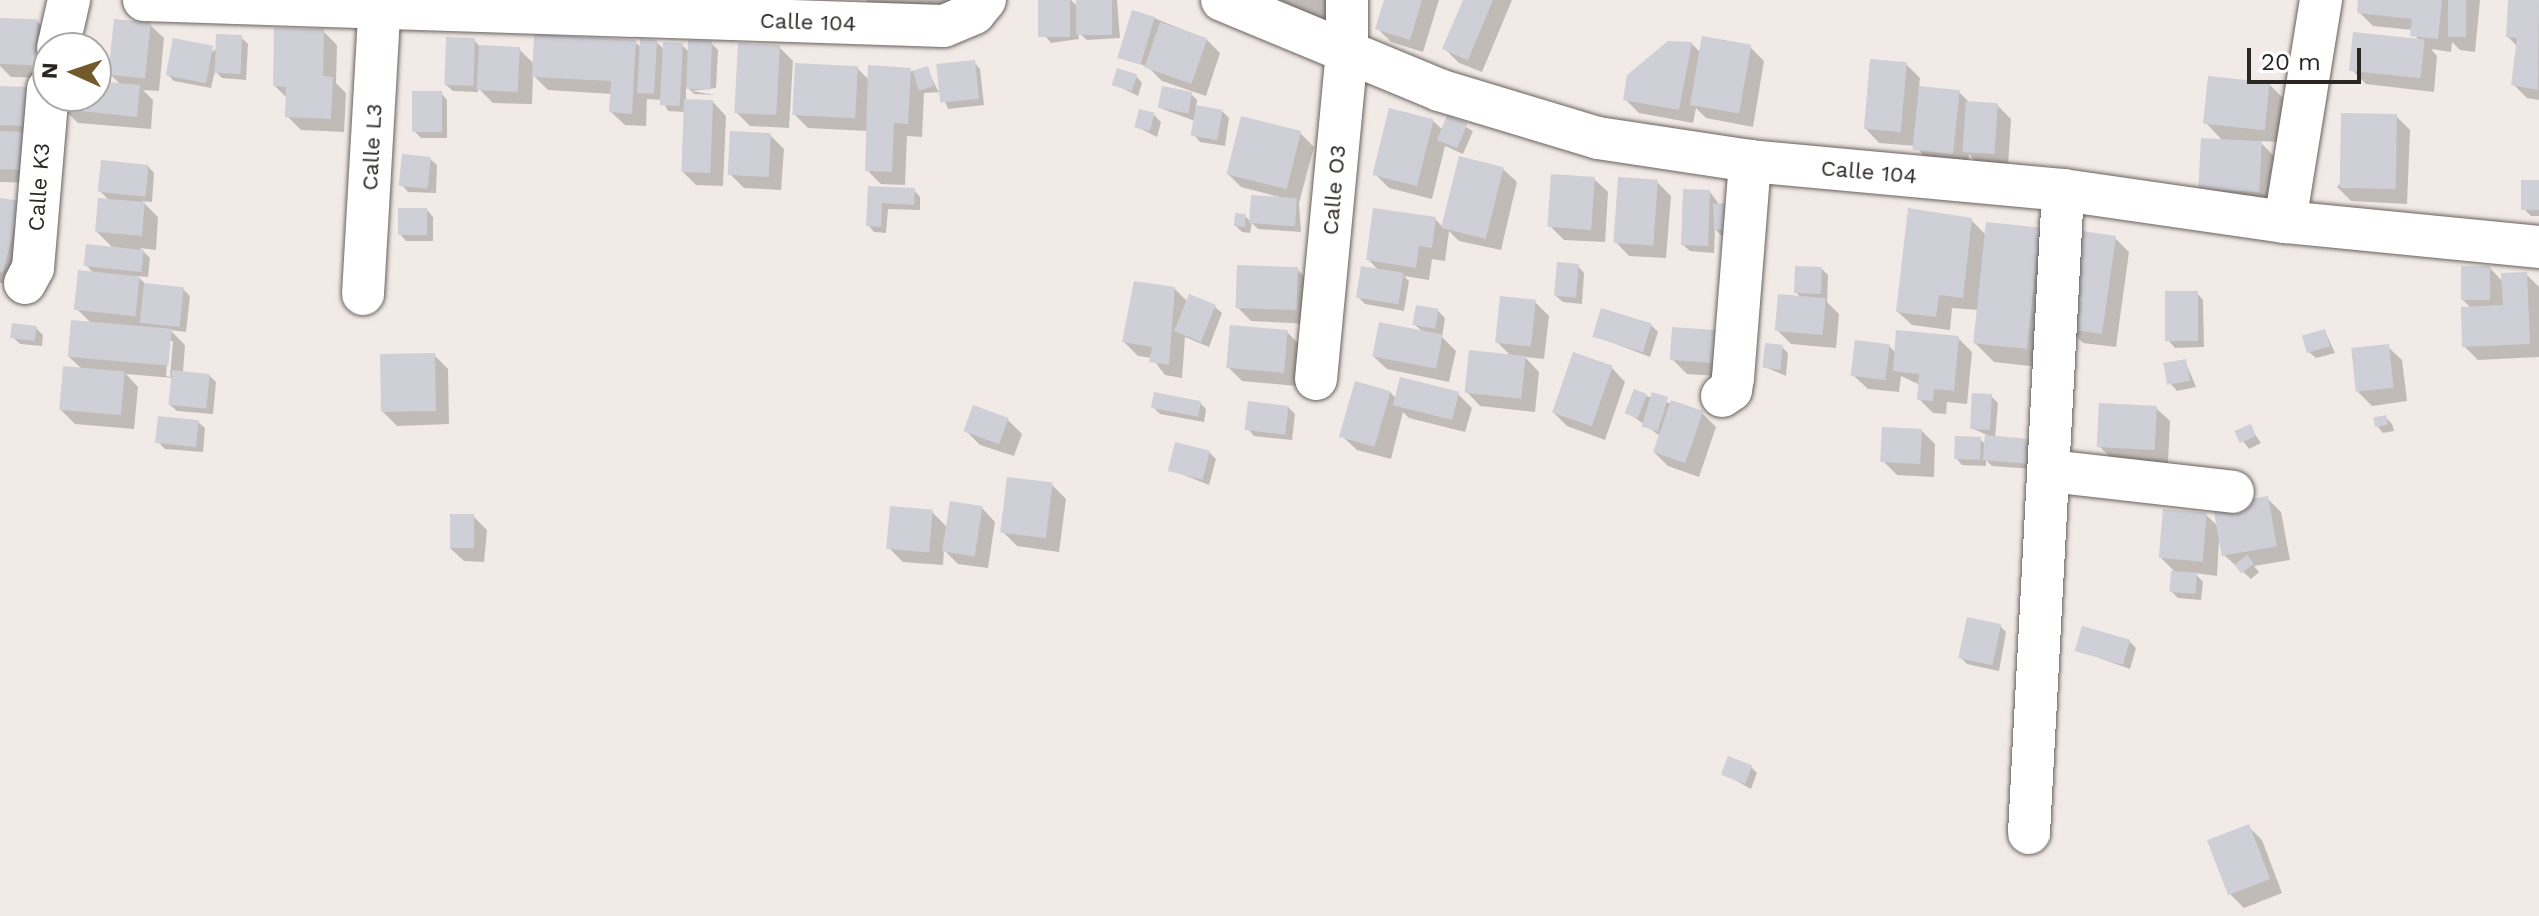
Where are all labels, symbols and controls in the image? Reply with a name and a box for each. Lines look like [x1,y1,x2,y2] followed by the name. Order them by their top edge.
[759,7,857,37] street label: Calle 104
[32,32,112,112] north arrow
[2251,32,2365,82] scale bar
[2261,48,2321,76] text: 20 m
[37,62,62,80] text: N
[357,103,387,191] street label: Calle L3
[23,142,55,232] street label: Calle K3
[1317,144,1351,236] street label: Calle O3
[1820,155,1918,189] street label: Calle 104

